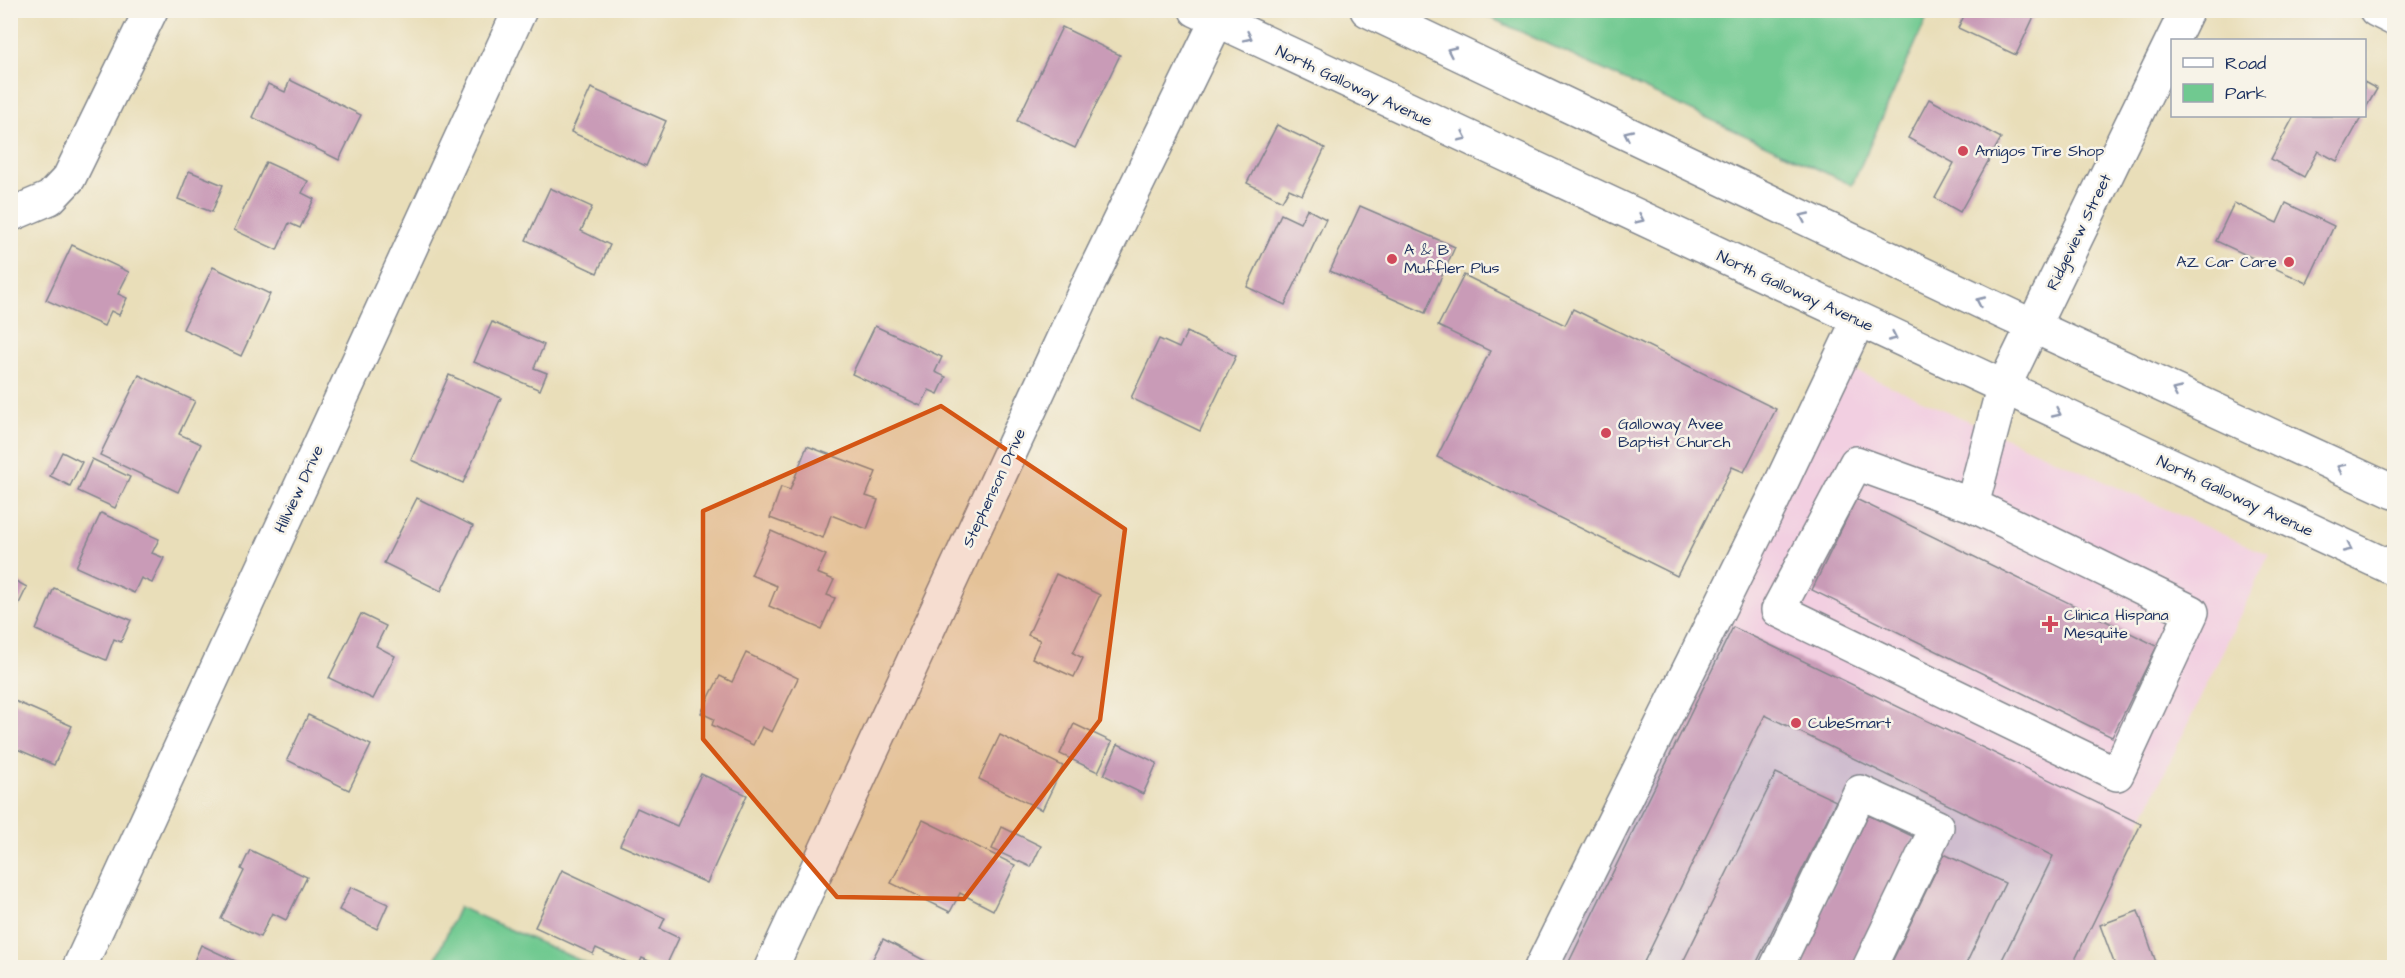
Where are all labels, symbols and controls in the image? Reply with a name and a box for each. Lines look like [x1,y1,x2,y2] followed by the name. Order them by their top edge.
[1242,30,1253,42] one-way arrow
[2171,39,2366,117] legend
[1272,40,1436,133] street label: North Galloway Avenue
[1447,46,1458,58] one-way arrow
[2225,51,2266,76] text: Road
[2225,81,2267,106] text: Park
[1623,129,1634,141] one-way arrow
[1456,130,1467,142] one-way arrow
[1975,140,2104,163] place label: Amigos Tire Shop
[1956,144,1970,158] marker: Amigos Tire Shop
[2041,170,2118,294] street label: Ridgeview Street
[1633,212,1644,224] one-way arrow
[1799,213,1810,225] one-way arrow
[1404,239,1500,279] place label: A & B Muffler Plus
[1713,245,1877,338] street label: North Galloway Avenue
[2176,251,2277,273] place label: AZ Car Care
[1385,252,1399,266] marker: A & B Muffler Plus
[2282,255,2296,269] marker: AZ Car Care
[1975,296,1986,308] one-way arrow
[1886,329,1897,341] one-way arrow
[2171,387,2182,399] one-way arrow
[2050,406,2061,418] one-way arrow
[1618,413,1731,453] place label: Galloway Avee Baptist Church
[957,425,1031,551] street label: Stephenson Drive
[1599,426,1613,440] marker: Galloway Avee Baptist Church
[269,441,329,536] street label: Hillview Drive
[2153,450,2317,543] street label: North Galloway Avenue
[2337,463,2348,475] one-way arrow
[2341,540,2352,552] one-way arrow
[2064,604,2169,644] place label: Clinica Hispana Mesquite
[2041,615,2059,633] marker: Clinica Hispana Mesquite
[1808,712,1892,734] place label: CubeSmart
[1789,716,1803,730] marker: CubeSmart

